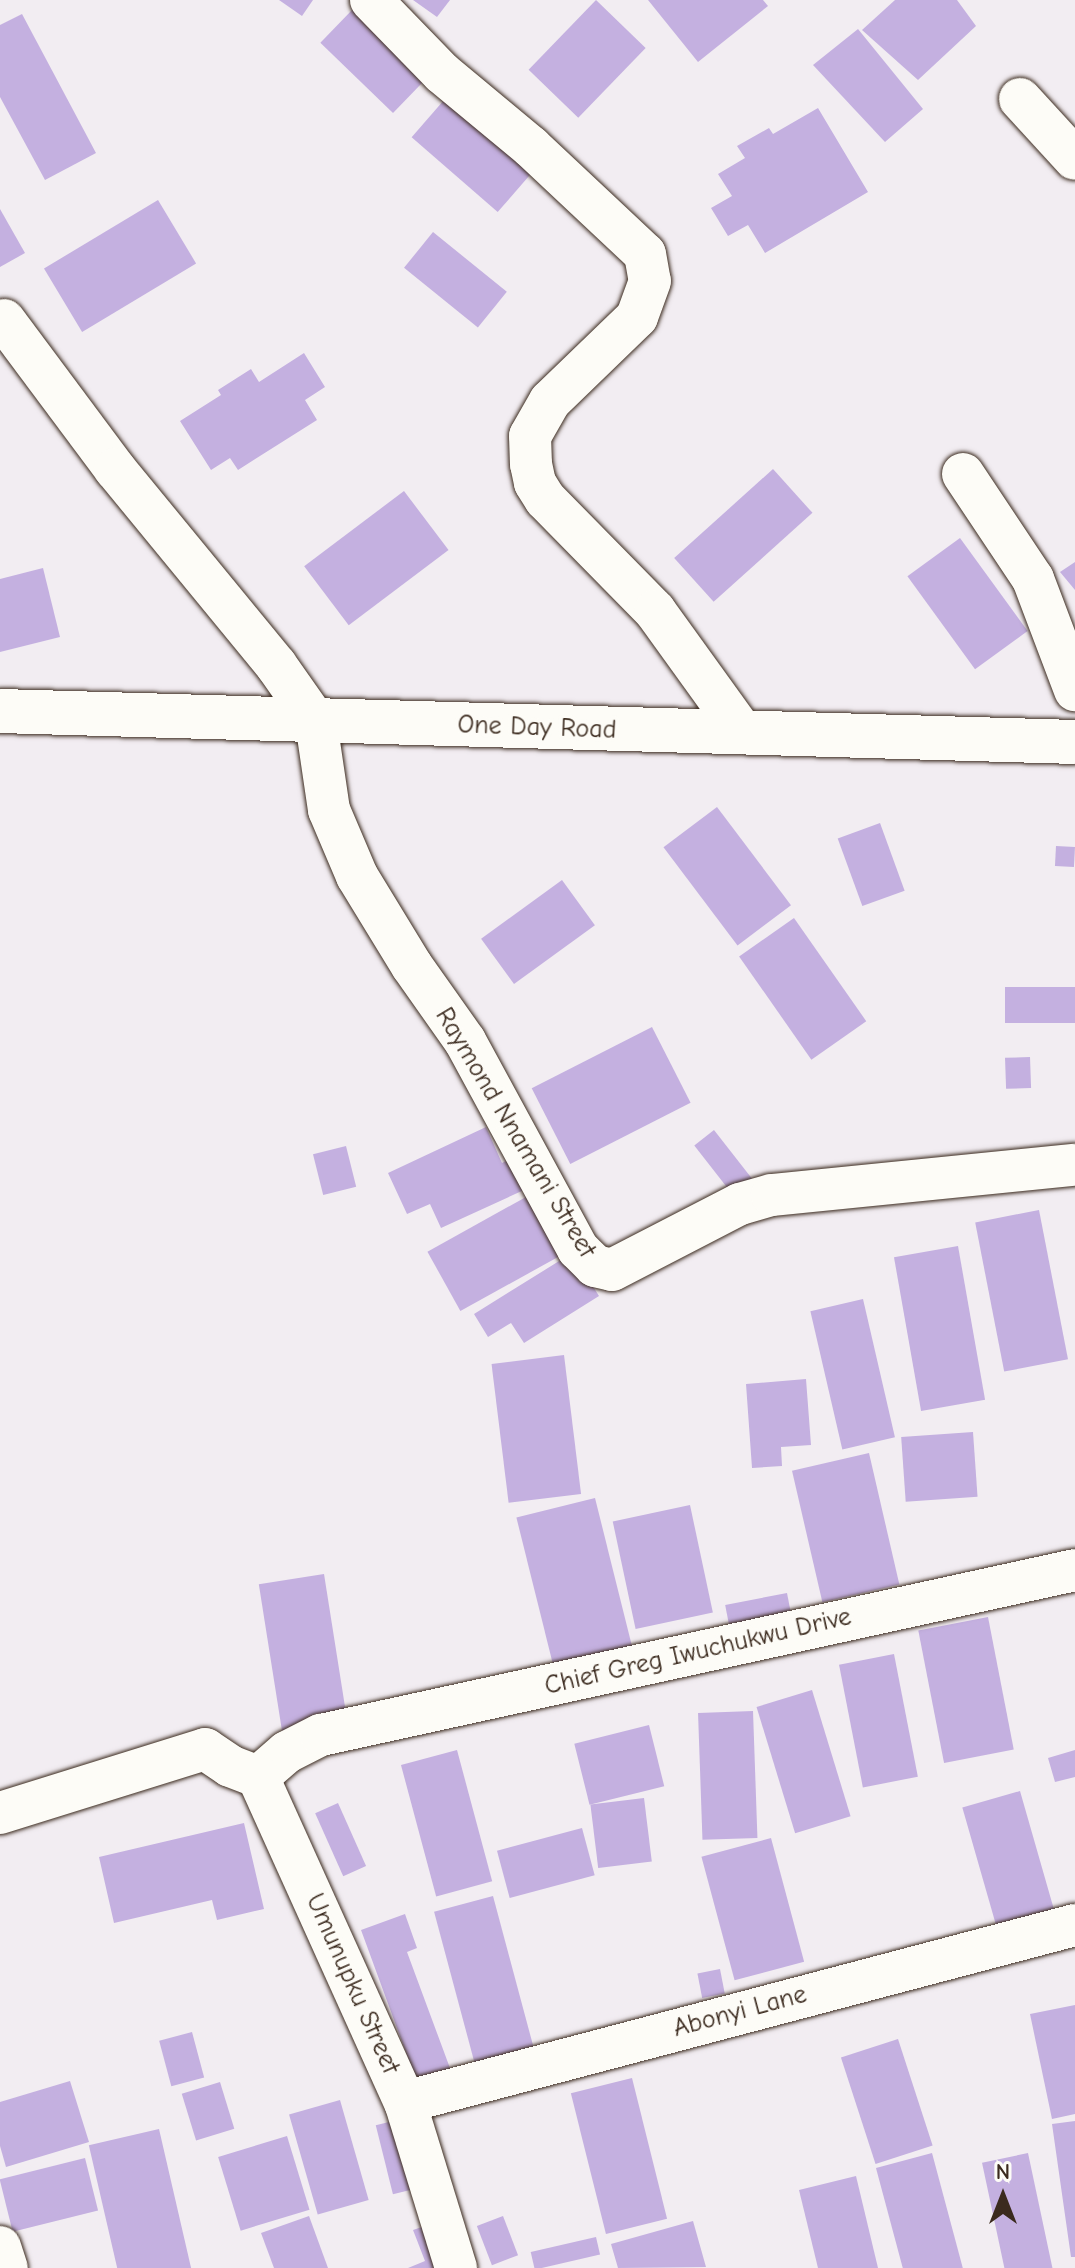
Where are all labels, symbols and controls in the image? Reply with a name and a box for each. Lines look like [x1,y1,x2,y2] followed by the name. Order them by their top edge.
[457,710,617,746] street label: One Day Road
[428,1002,602,1264] street label: Raymond Nnamani Street
[542,1602,854,1702] street label: Chief Greg Iwuchukwu Drive
[298,1889,406,2079] street label: Umunupku Street
[670,1979,810,2045] street label: Abonyi Lane
[963,2156,1043,2236] north arrow
[996,2159,1010,2185] text: N

